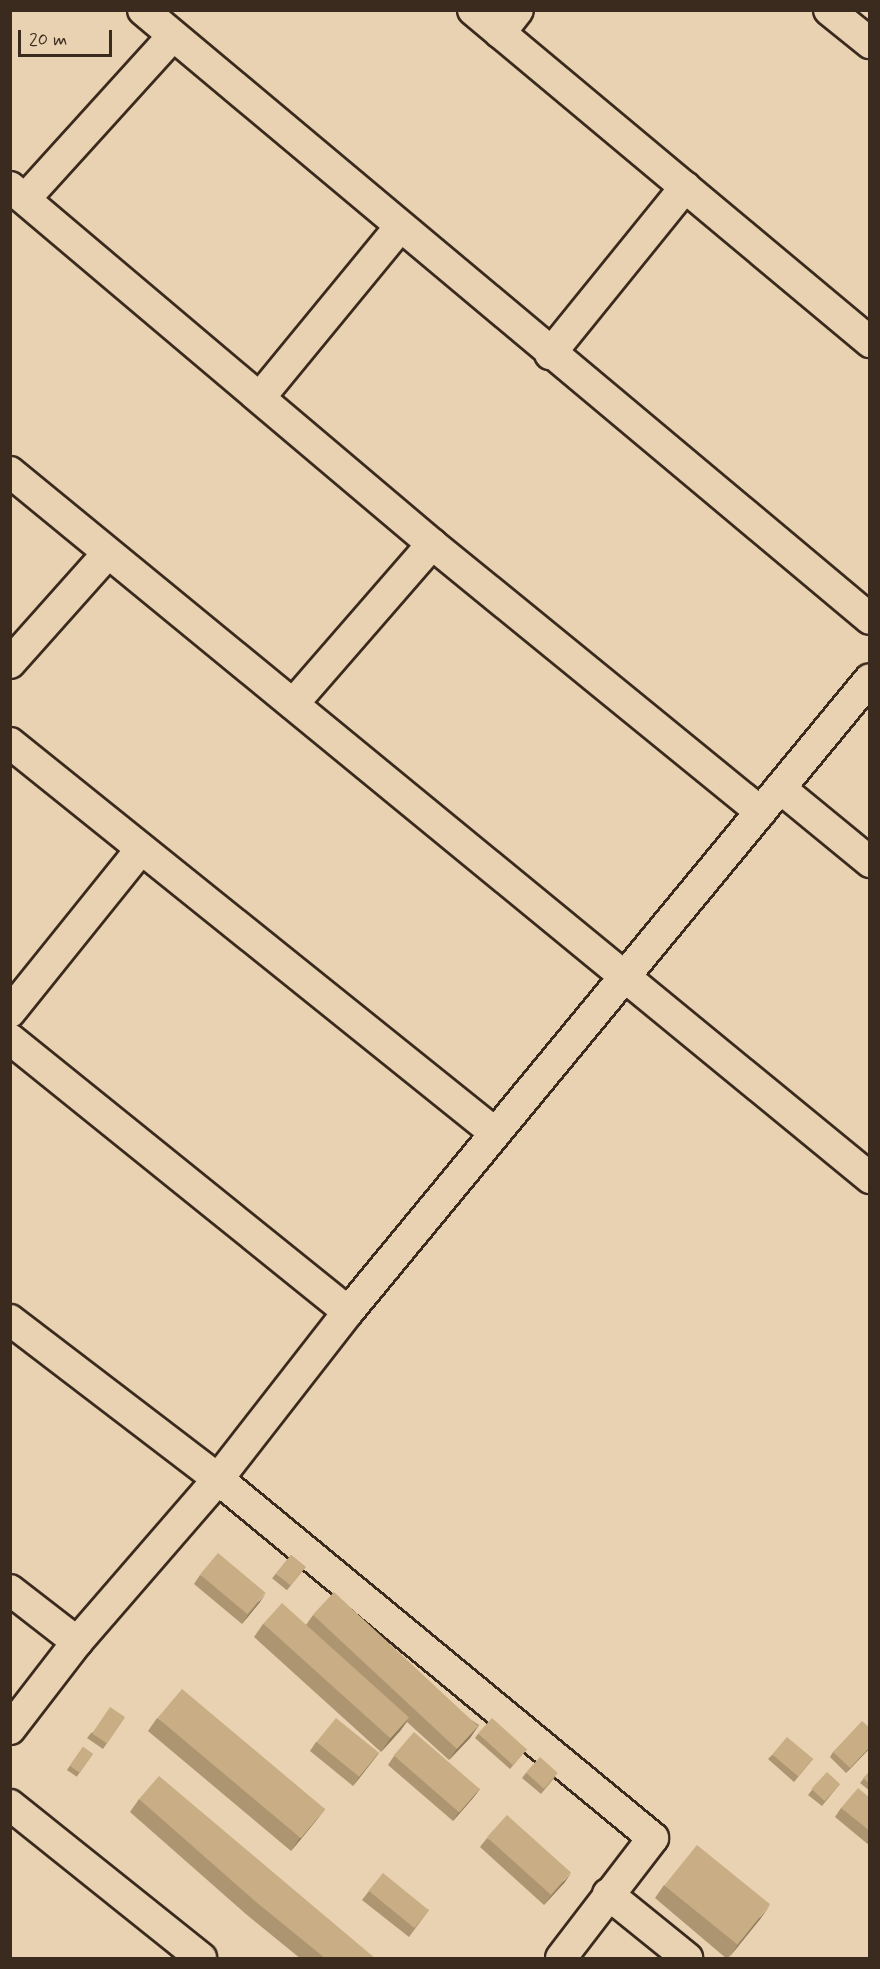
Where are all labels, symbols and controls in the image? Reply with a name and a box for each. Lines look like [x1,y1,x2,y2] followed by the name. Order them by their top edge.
[21,18,116,56] scale bar
[29,28,67,52] text: 20 m

